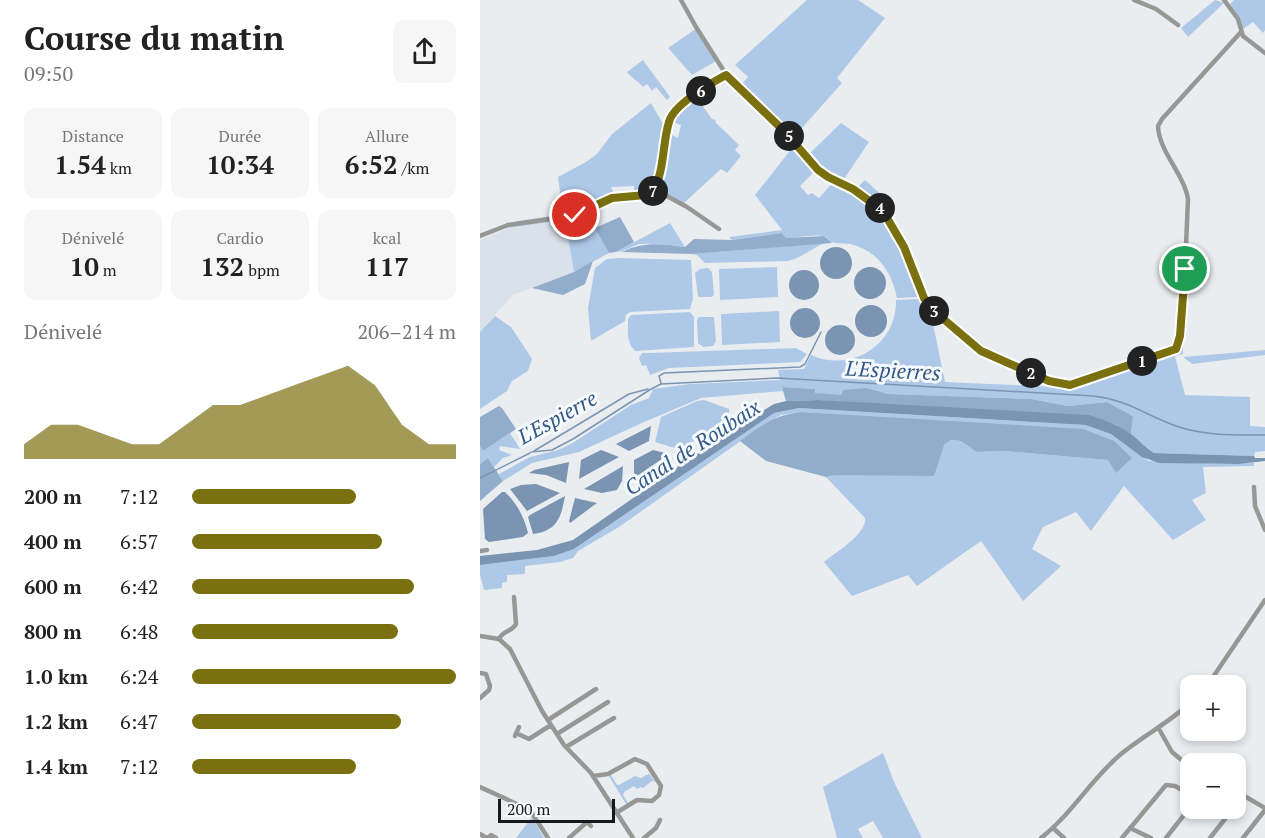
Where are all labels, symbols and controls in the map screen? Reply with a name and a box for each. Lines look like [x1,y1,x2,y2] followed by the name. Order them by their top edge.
[24,16,284,59] text: Course du matin
[393,20,456,83] button: share
[24,60,73,87] text: 09:50
[686,76,716,106] pin: 6
[696,80,706,102] text: 6
[774,121,804,151] pin: 5
[62,125,124,147] text: Distance
[219,125,261,147] text: Durée
[365,125,409,147] text: Allure
[784,125,794,147] text: 5
[54,147,106,181] text: 1.54
[206,147,274,181] text: 10:34
[345,147,398,181] text: 6:52
[106,157,132,179] text: km
[398,157,429,179] text: /km
[638,176,668,206] pin: 7
[648,180,658,202] text: 7
[549,189,600,240] pin
[865,193,895,223] pin: 4
[875,197,885,219] text: 4
[558,198,591,231] icon: check
[62,227,124,249] text: Dénivelé
[216,227,264,249] text: Cardio
[373,227,401,249] text: kcal
[1159,243,1210,294] pin
[69,249,99,283] text: 10
[200,249,244,283] text: 132
[365,249,409,283] text: 117
[1168,252,1201,285] icon: arrive
[99,259,117,281] text: m
[244,259,280,281] text: bpm
[919,296,949,326] pin: 3
[929,300,939,322] text: 3
[24,318,102,345] text: Dénivelé
[357,318,456,345] text: 206–214 m
[1127,346,1157,376] pin: 1
[1137,350,1147,372] text: 1
[844,353,942,386] water label: L'Espierres
[1016,358,1046,388] pin: 2
[1026,362,1036,384] text: 2
[511,384,602,451] water label: L'Espierre
[619,392,766,501] water label: Canal de Roubaix
[24,483,82,510] text: 200 m
[120,483,159,510] text: 7:12
[24,528,82,555] text: 400 m
[120,528,159,555] text: 6:57
[24,573,82,600] text: 600 m
[120,573,159,600] text: 6:42
[24,618,82,645] text: 800 m
[120,618,159,645] text: 6:48
[24,663,88,690] text: 1.0 km
[120,663,159,690] text: 6:24
[1180,675,1246,819] map controls
[1180,675,1246,741] button: +
[24,708,88,735] text: 1.2 km
[120,708,159,735] text: 6:47
[24,753,88,780] text: 1.4 km
[120,753,159,780] text: 7:12
[1180,753,1246,819] button: −
[498,796,615,824] scale bar
[507,798,550,820] text: 200 m

